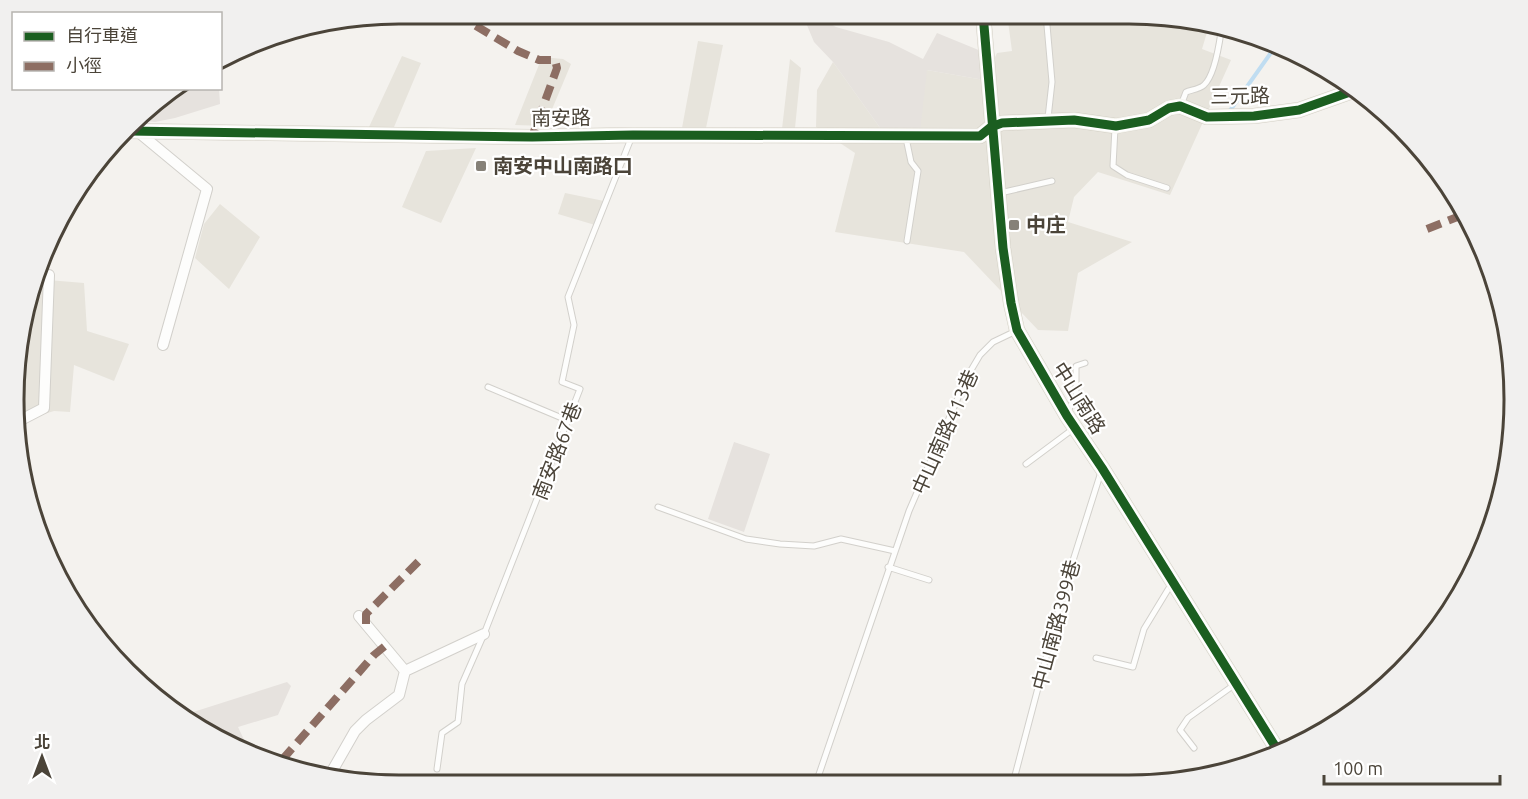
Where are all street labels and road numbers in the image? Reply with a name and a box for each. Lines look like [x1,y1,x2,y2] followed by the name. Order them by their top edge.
[1210,83,1270,108] street label: 三元路
[531,105,591,130] street label: 南安路
[1048,358,1110,438] street label: 中山南路
[907,366,982,498] street label: 中山南路413巷
[527,399,586,503] street label: 南安路67巷
[1027,557,1084,692] street label: 中山南路399巷

